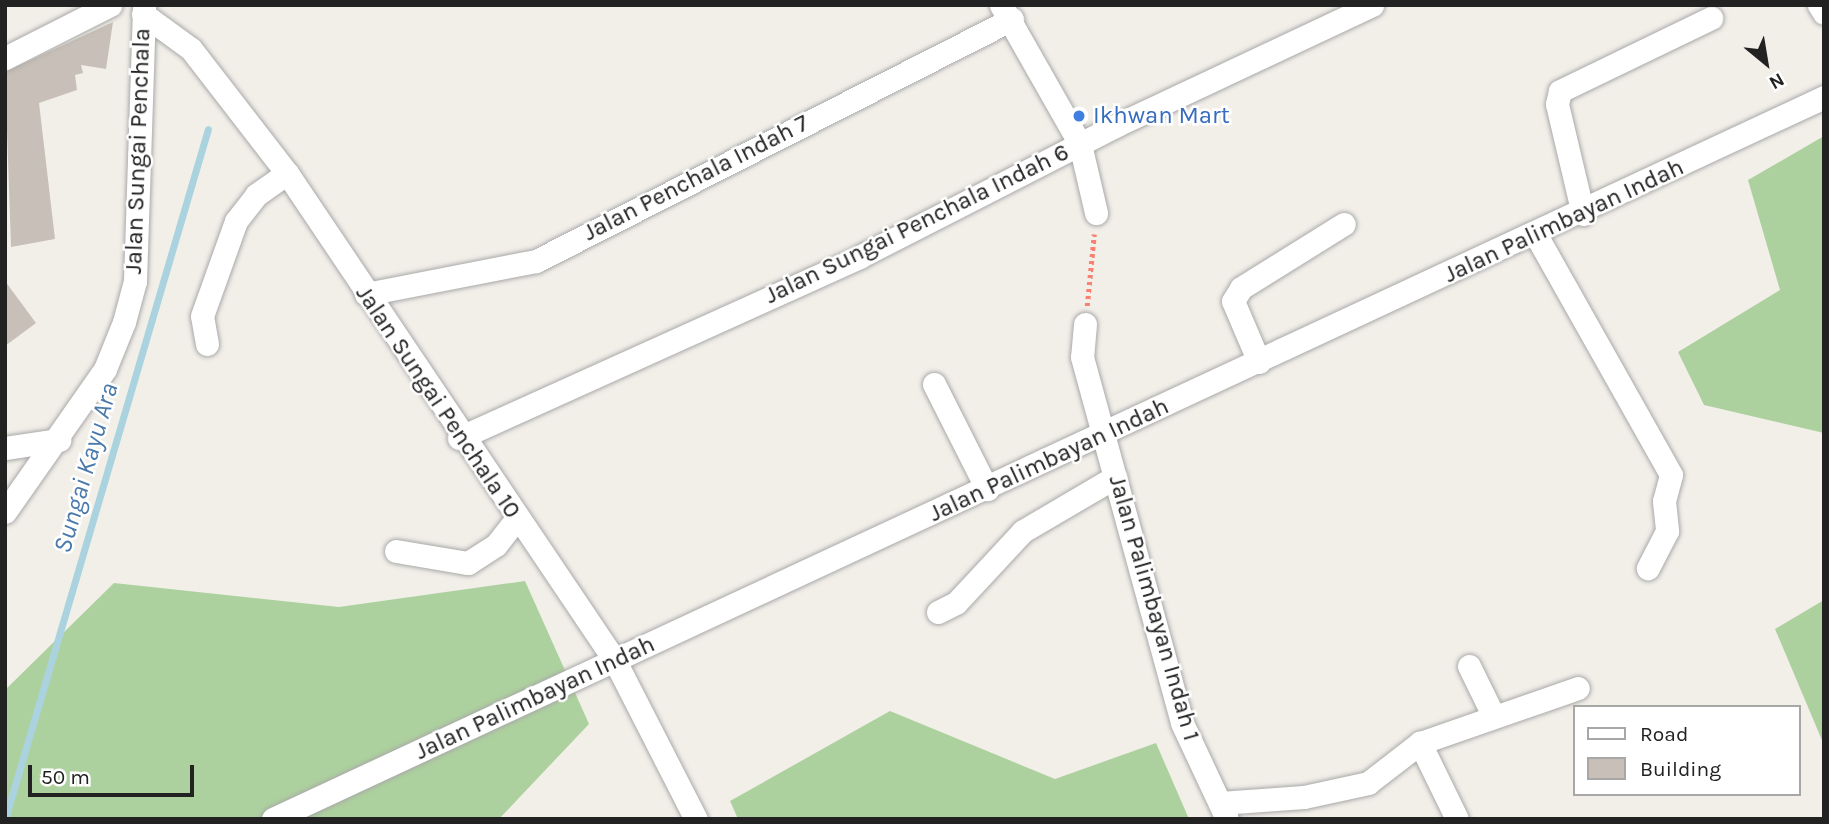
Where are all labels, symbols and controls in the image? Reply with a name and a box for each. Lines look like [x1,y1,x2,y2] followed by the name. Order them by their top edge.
[119,27,157,275] street label: Jalan Sungai Penchala
[1731,28,1801,98] north arrow
[1765,68,1788,94] text: N
[1093,102,1230,130] place label: Ikhwan Mart
[1071,108,1087,124] marker: Ikhwan Mart
[579,109,813,247] street label: Jalan Penchala Indah 7
[760,138,1074,310] street label: Jalan Sungai Penchala Indah 6
[1440,153,1688,289] street label: Jalan Palimbayan Indah
[349,280,527,524] street label: Jalan Sungai Penchala 10
[47,379,125,557] water label: Sungai Kayu Ara
[925,392,1173,528] street label: Jalan Palimbayan Indah
[1102,472,1206,744] street label: Jalan Palimbayan Indah 1
[411,630,659,766] street label: Jalan Palimbayan Indah
[1574,705,1801,796] legend
[1640,722,1688,746] text: Road
[32,750,198,794] scale bar
[1640,757,1721,781] text: Building
[41,765,90,789] text: 50 m

